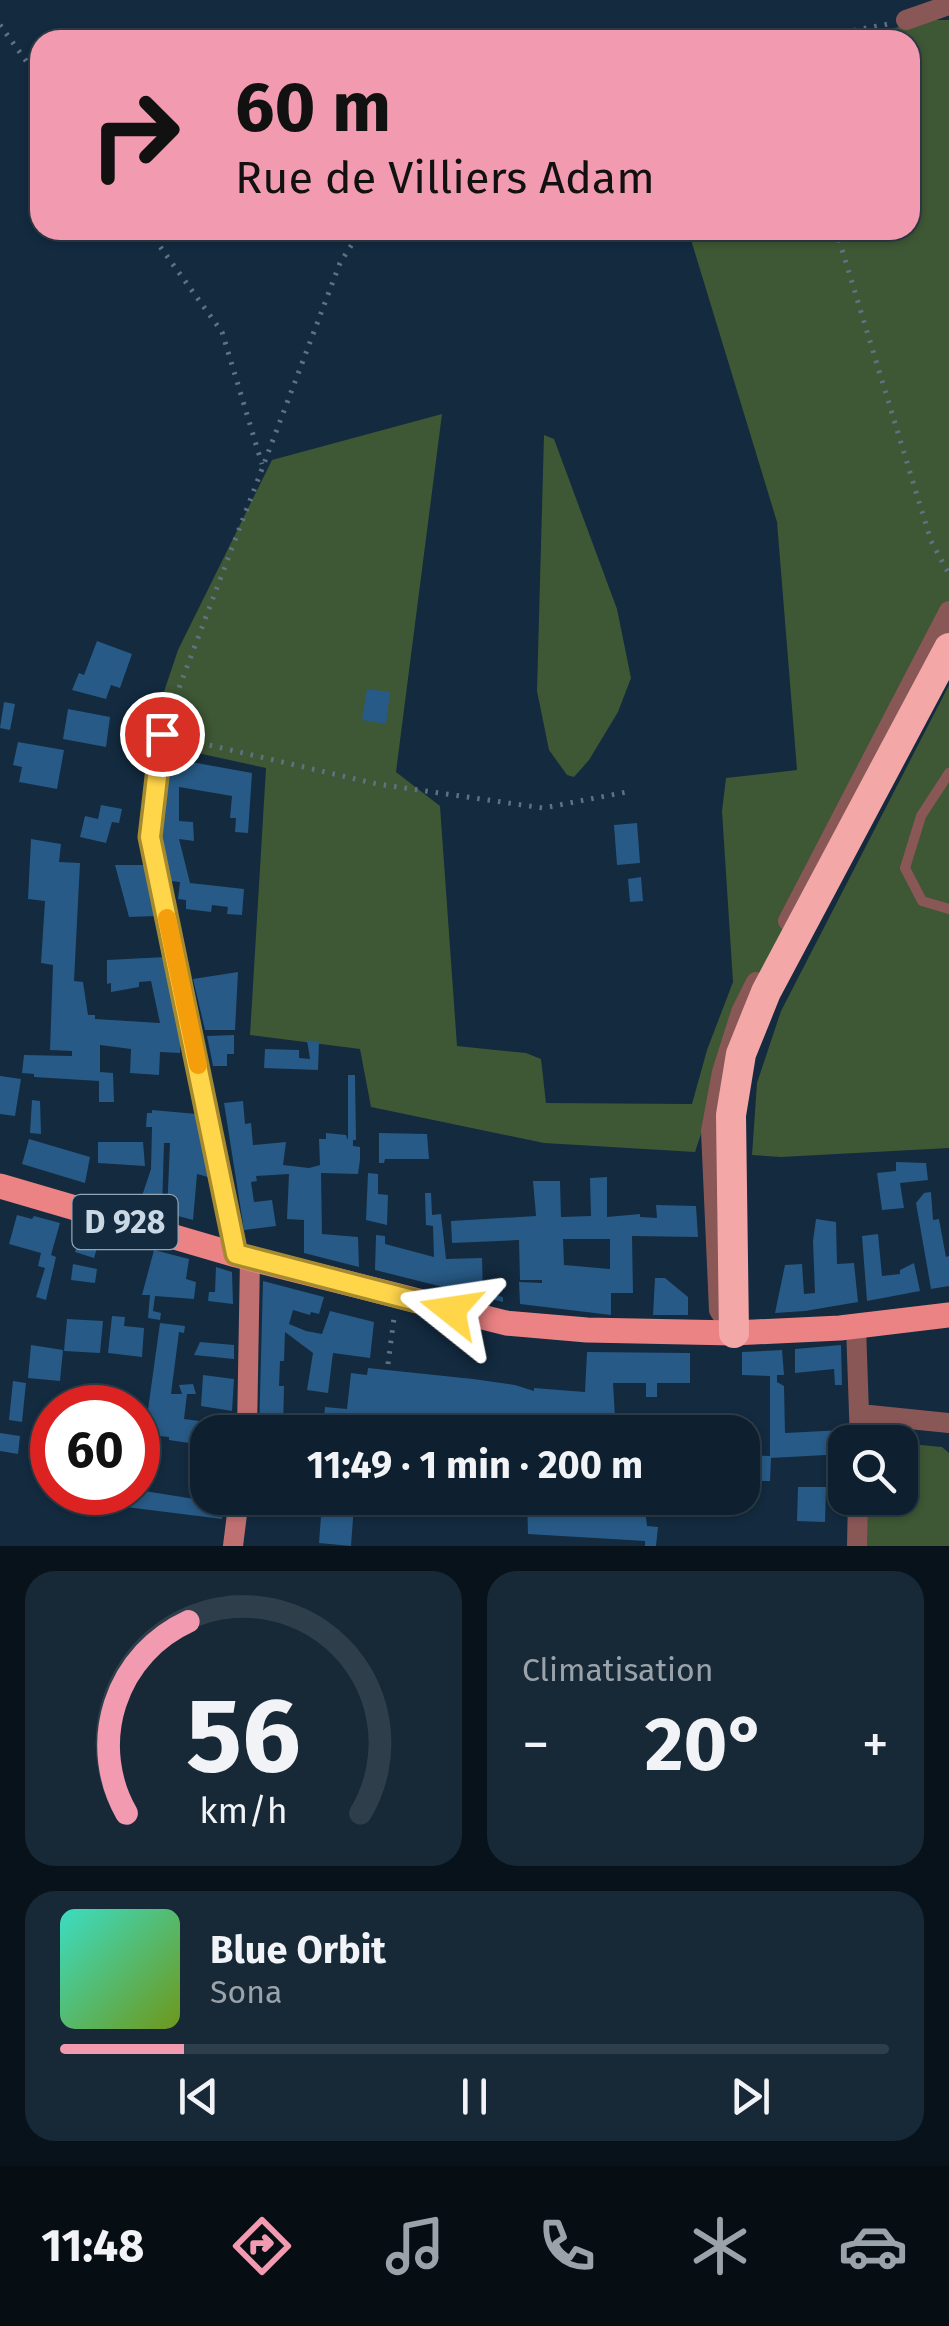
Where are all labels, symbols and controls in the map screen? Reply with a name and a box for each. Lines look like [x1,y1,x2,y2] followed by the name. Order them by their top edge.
[235,66,391,150] text: 60 m
[70,70,200,200] icon: right
[235,151,655,205] text: Rue de Villiers Adam
[120,692,205,777] pin
[135,707,190,762] icon: arrive
[72,1195,178,1249] road number: D 928
[399,1258,503,1362] position arrow
[30,1385,160,1515] speed limit sign: 60
[828,1425,918,1515] map controls
[828,1425,918,1515] button: search
[307,1442,643,1488] text: 11:49 · 1 min · 200 m
[522,1651,713,1689] text: Climatisation
[186,1674,301,1799] text: 56
[645,1700,766,1790] text: 20°
[522,1712,550,1778] text: −
[862,1712,889,1778] text: +
[199,1790,288,1832] text: km/h
[210,1927,386,1973] text: Blue Orbit
[210,1973,282,2011] text: Sona
[171,2069,226,2124] icon: previous
[447,2069,502,2124] icon: pause
[723,2069,778,2124] icon: next
[227,2211,297,2281] icon: directions
[380,2211,450,2281] icon: music
[532,2211,602,2281] icon: phone
[685,2211,755,2281] icon: climate
[838,2211,908,2281] icon: car
[41,2219,144,2273] text: 11:48

